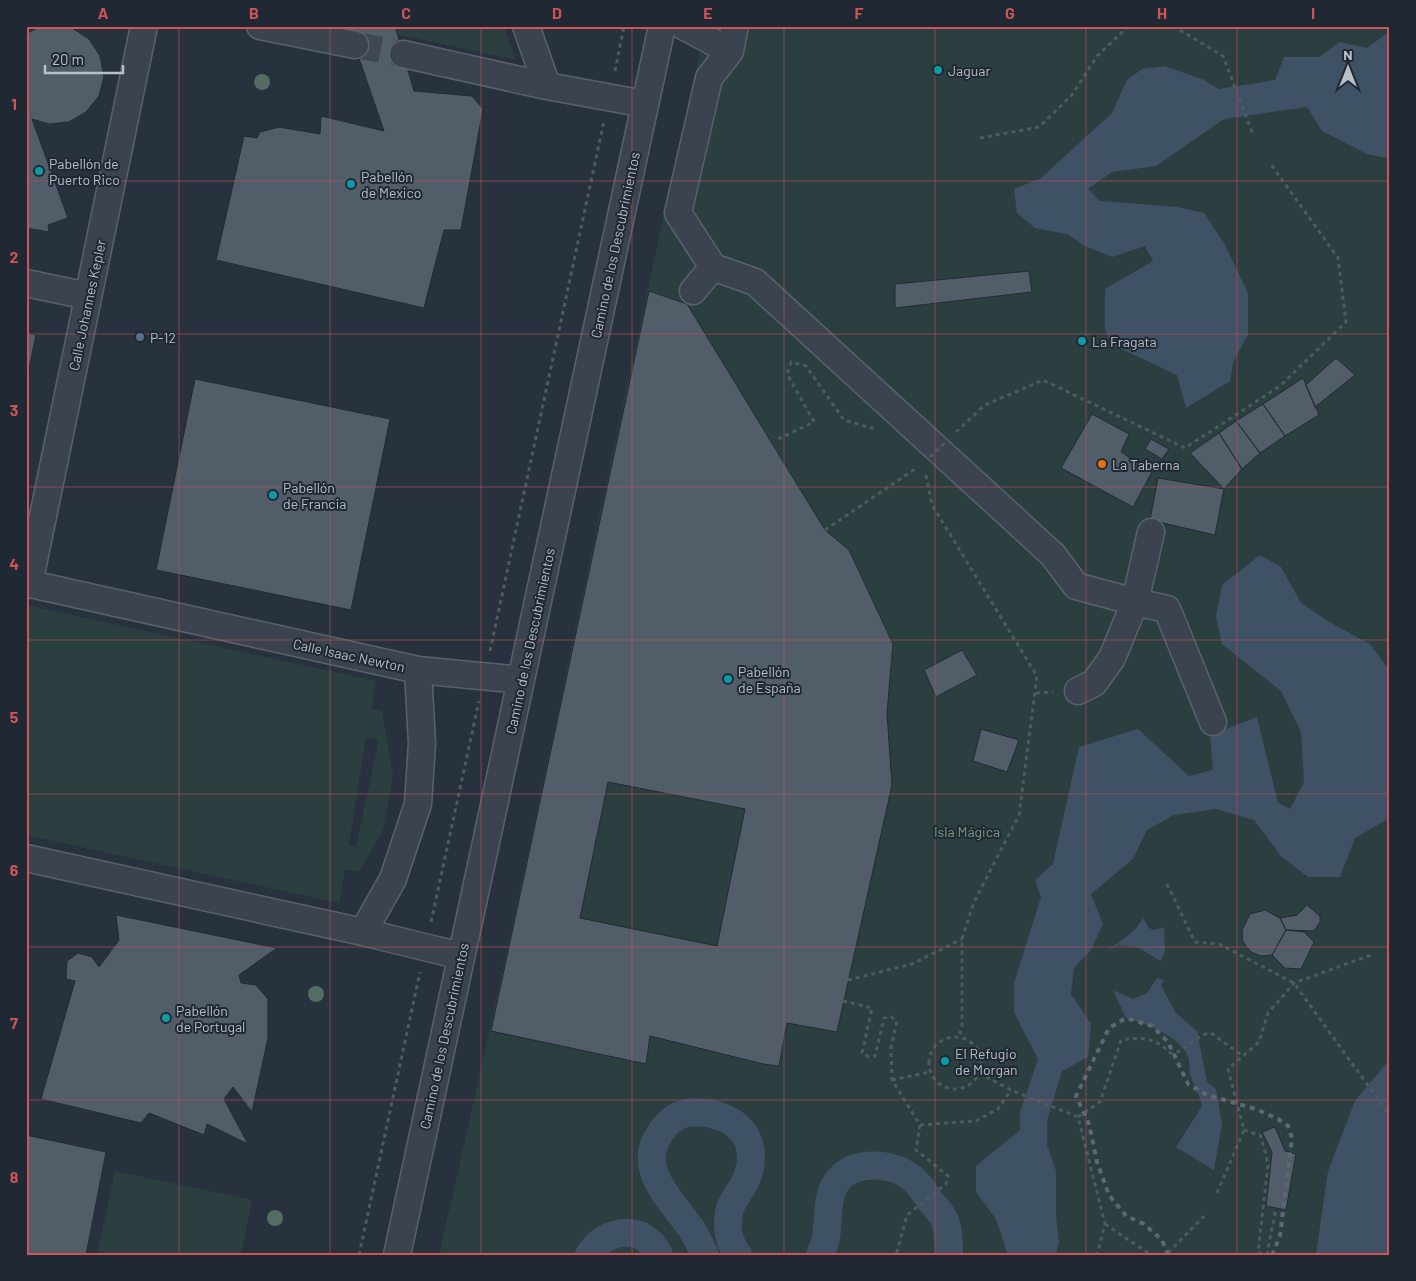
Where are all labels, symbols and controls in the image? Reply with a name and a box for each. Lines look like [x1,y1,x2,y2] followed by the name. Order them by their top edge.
[98,3,109,22] text: A
[249,3,259,22] text: B
[401,3,411,22] text: C
[552,3,562,22] text: D
[703,3,713,22] text: E
[855,3,864,22] text: F
[1005,3,1015,22] text: G
[1157,3,1167,22] text: H
[1311,3,1315,22] text: I
[45,42,122,74] scale bar
[1324,42,1374,92] north arrow
[1343,46,1353,63] text: N
[52,50,84,68] text: 20 m
[948,62,990,79] place label: Jaguar
[932,64,944,76] marker: Jaguar
[11,94,17,113] text: 1
[587,150,643,340] street label: Camino de los Descubrimientos
[49,155,120,188] place label: Pabellón de Puerto Rico
[33,165,45,177] marker: Pabellón de Puerto Rico
[361,168,421,201] place label: Pabellón de Mexico
[345,178,357,190] marker: Pabellón de Mexico
[65,238,109,372] street label: Calle Johannes Kepler
[10,247,19,266] text: 2
[150,329,176,346] place label: P-12
[134,331,146,343] marker: P-12
[1092,333,1157,350] place label: La Fragata
[1076,335,1088,347] marker: La Fragata
[10,400,18,419] text: 3
[1112,456,1180,473] place label: La Taberna
[1096,458,1108,470] marker: La Taberna
[283,479,346,512] place label: Pabellón de Francia
[267,489,279,501] marker: Pabellón de Francia
[502,546,558,736] street label: Camino de los Descubrimientos
[9,554,19,573] text: 4
[292,635,406,675] street label: Calle Isaac Newton
[738,663,801,696] place label: Pabellón de España
[722,673,734,685] marker: Pabellón de España
[10,707,19,726] text: 5
[934,823,1000,840] park label: Isla Mágica
[10,860,19,879] text: 6
[416,941,472,1131] street label: Camino de los Descubrimientos
[176,1002,245,1035] place label: Pabellón de Portugal
[160,1012,172,1024] marker: Pabellón de Portugal
[10,1013,18,1032] text: 7
[955,1045,1018,1078] place label: El Refugio de Morgan
[939,1055,951,1067] marker: El Refugio de Morgan
[10,1167,19,1186] text: 8

